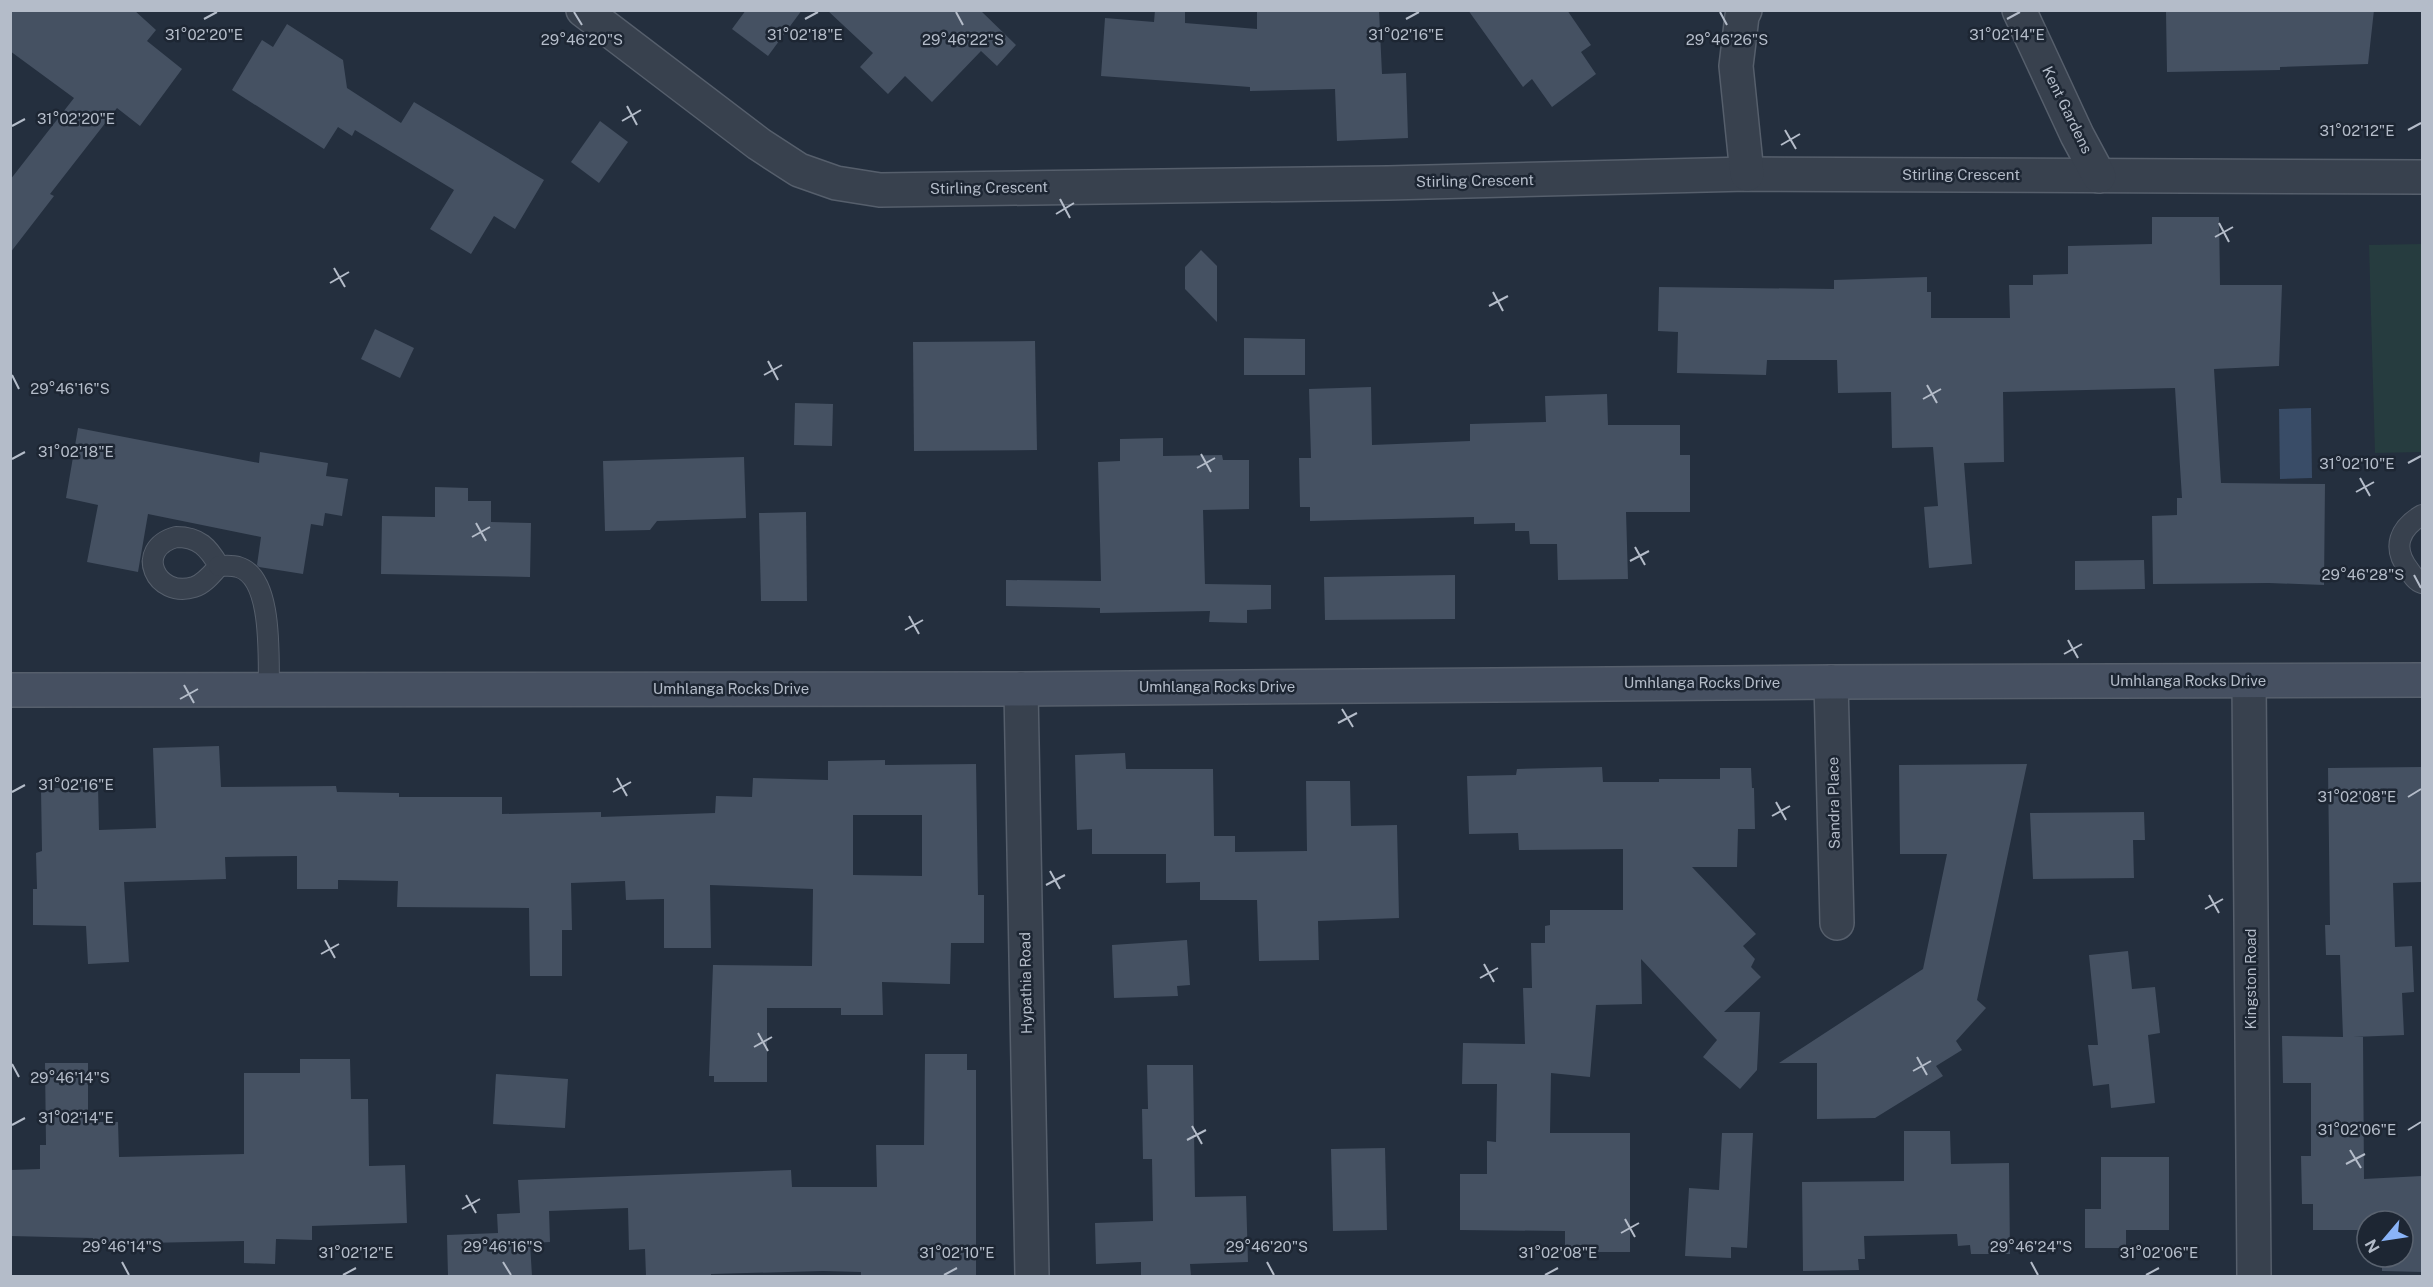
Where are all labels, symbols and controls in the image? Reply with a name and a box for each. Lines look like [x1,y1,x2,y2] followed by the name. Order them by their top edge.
[165,26,243,43] text: 31°02'20"E
[767,26,843,43] text: 31°02'18"E
[1368,26,1444,43] text: 31°02'16"E
[1969,26,2045,43] text: 31°02'14"E
[541,31,623,48] text: 29°46'20"S
[922,31,1004,48] text: 29°46'22"S
[1686,31,1768,48] text: 29°46'26"S
[2039,63,2096,156] street label: Kent Gardens
[37,110,115,127] text: 31°02'20"E
[2319,122,2395,139] text: 31°02'12"E
[1902,166,2020,183] street label: Stirling Crescent
[1416,171,1534,190] street label: Stirling Crescent
[930,178,1048,197] street label: Stirling Crescent
[30,380,110,397] text: 29°46'16"S
[38,443,114,460] text: 31°02'18"E
[2319,455,2395,472] text: 31°02'10"E
[2322,566,2404,583] text: 29°46'28"S
[2110,672,2266,689] street label: Umhlanga Rocks Drive
[1624,674,1780,691] street label: Umhlanga Rocks Drive
[1139,678,1295,695] street label: Umhlanga Rocks Drive
[653,680,809,697] street label: Umhlanga Rocks Drive
[1824,757,1843,849] street label: Sandra Place
[38,776,114,793] text: 31°02'16"E
[2318,788,2396,805] text: 31°02'08"E
[2242,928,2259,1030] street label: Kingston Road
[1016,932,1035,1034] street label: Hypathia Road
[30,1069,110,1086] text: 29°46'14"S
[38,1109,114,1126] text: 31°02'14"E
[2318,1121,2396,1138] text: 31°02'06"E
[2355,1209,2415,1269] north arrow
[2361,1236,2384,1256] text: N
[82,1238,162,1255] text: 29°46'14"S
[463,1238,543,1255] text: 29°46'16"S
[1226,1238,1308,1255] text: 29°46'20"S
[1990,1238,2072,1255] text: 29°46'24"S
[318,1244,394,1261] text: 31°02'12"E
[919,1244,995,1261] text: 31°02'10"E
[1519,1244,1597,1261] text: 31°02'08"E
[2120,1244,2198,1261] text: 31°02'06"E

